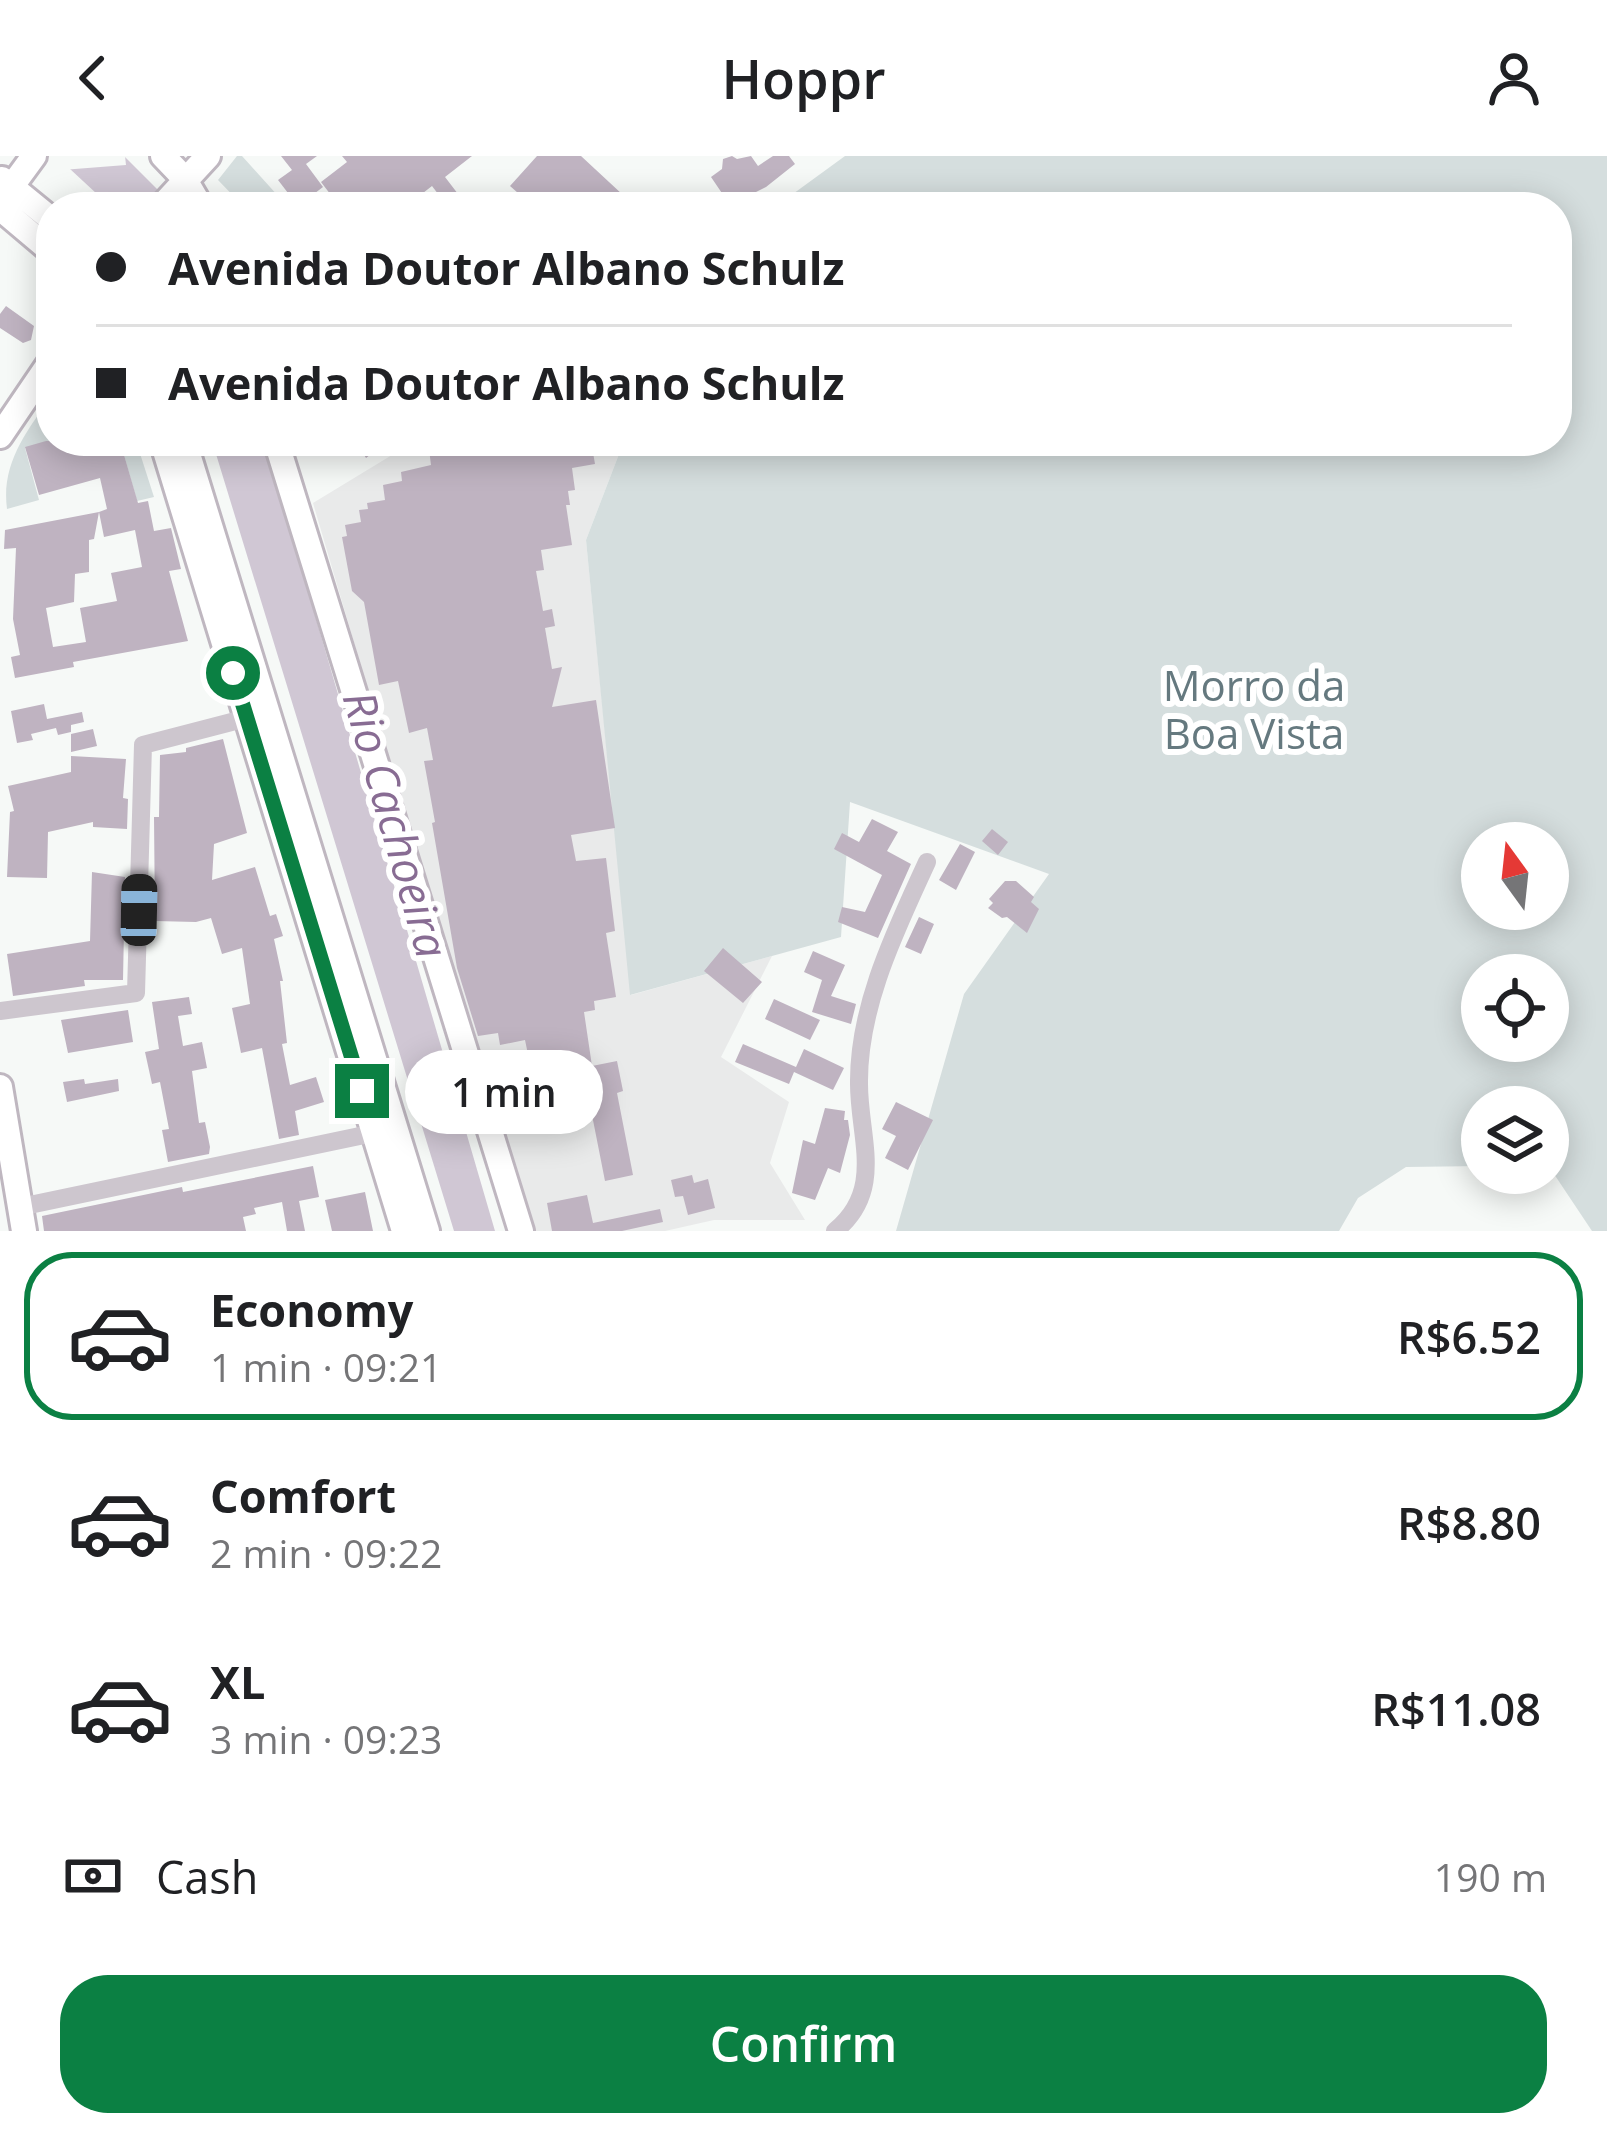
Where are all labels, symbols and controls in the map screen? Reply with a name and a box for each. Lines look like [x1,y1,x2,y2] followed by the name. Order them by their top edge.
[721,41,886,115] text: Hoppr
[60,45,126,111] icon: back
[1481,45,1547,111] icon: person
[168,237,844,298] text: Avenida Doutor Albano Schulz
[168,352,844,413] text: Avenida Doutor Albano Schulz
[206,646,260,700] route start
[1163,656,1345,761] park label: Morro da Boa Vista
[330,684,464,964] water label: Rio Cachoeira
[1461,822,1569,930] north arrow
[1461,822,1569,1194] map controls
[120,874,158,946] car
[1461,954,1569,1062] button: locate
[404,1049,602,1133] callout: 1 min
[335,1064,389,1118] route end
[451,1065,557,1118] text: 1 min
[1461,1086,1569,1194] button: layers
[210,1279,413,1340] text: Economy
[66,1282,174,1390] icon: car
[1397,1306,1541,1367] text: R$6.52
[210,1340,442,1393] text: 1 min · 09:21
[210,1465,396,1526] text: Comfort
[66,1468,174,1576] icon: car
[1397,1492,1541,1553] text: R$8.80
[210,1526,442,1579] text: 2 min · 09:22
[210,1651,265,1712] text: XL
[66,1654,174,1762] icon: car
[1371,1678,1541,1739] text: R$11.08
[210,1712,442,1765] text: 3 min · 09:23
[60,1843,126,1909] icon: cash
[156,1846,258,1907] text: Cash
[1434,1850,1547,1903] text: 190 m
[60,1975,1547,2113] button: Confirm

